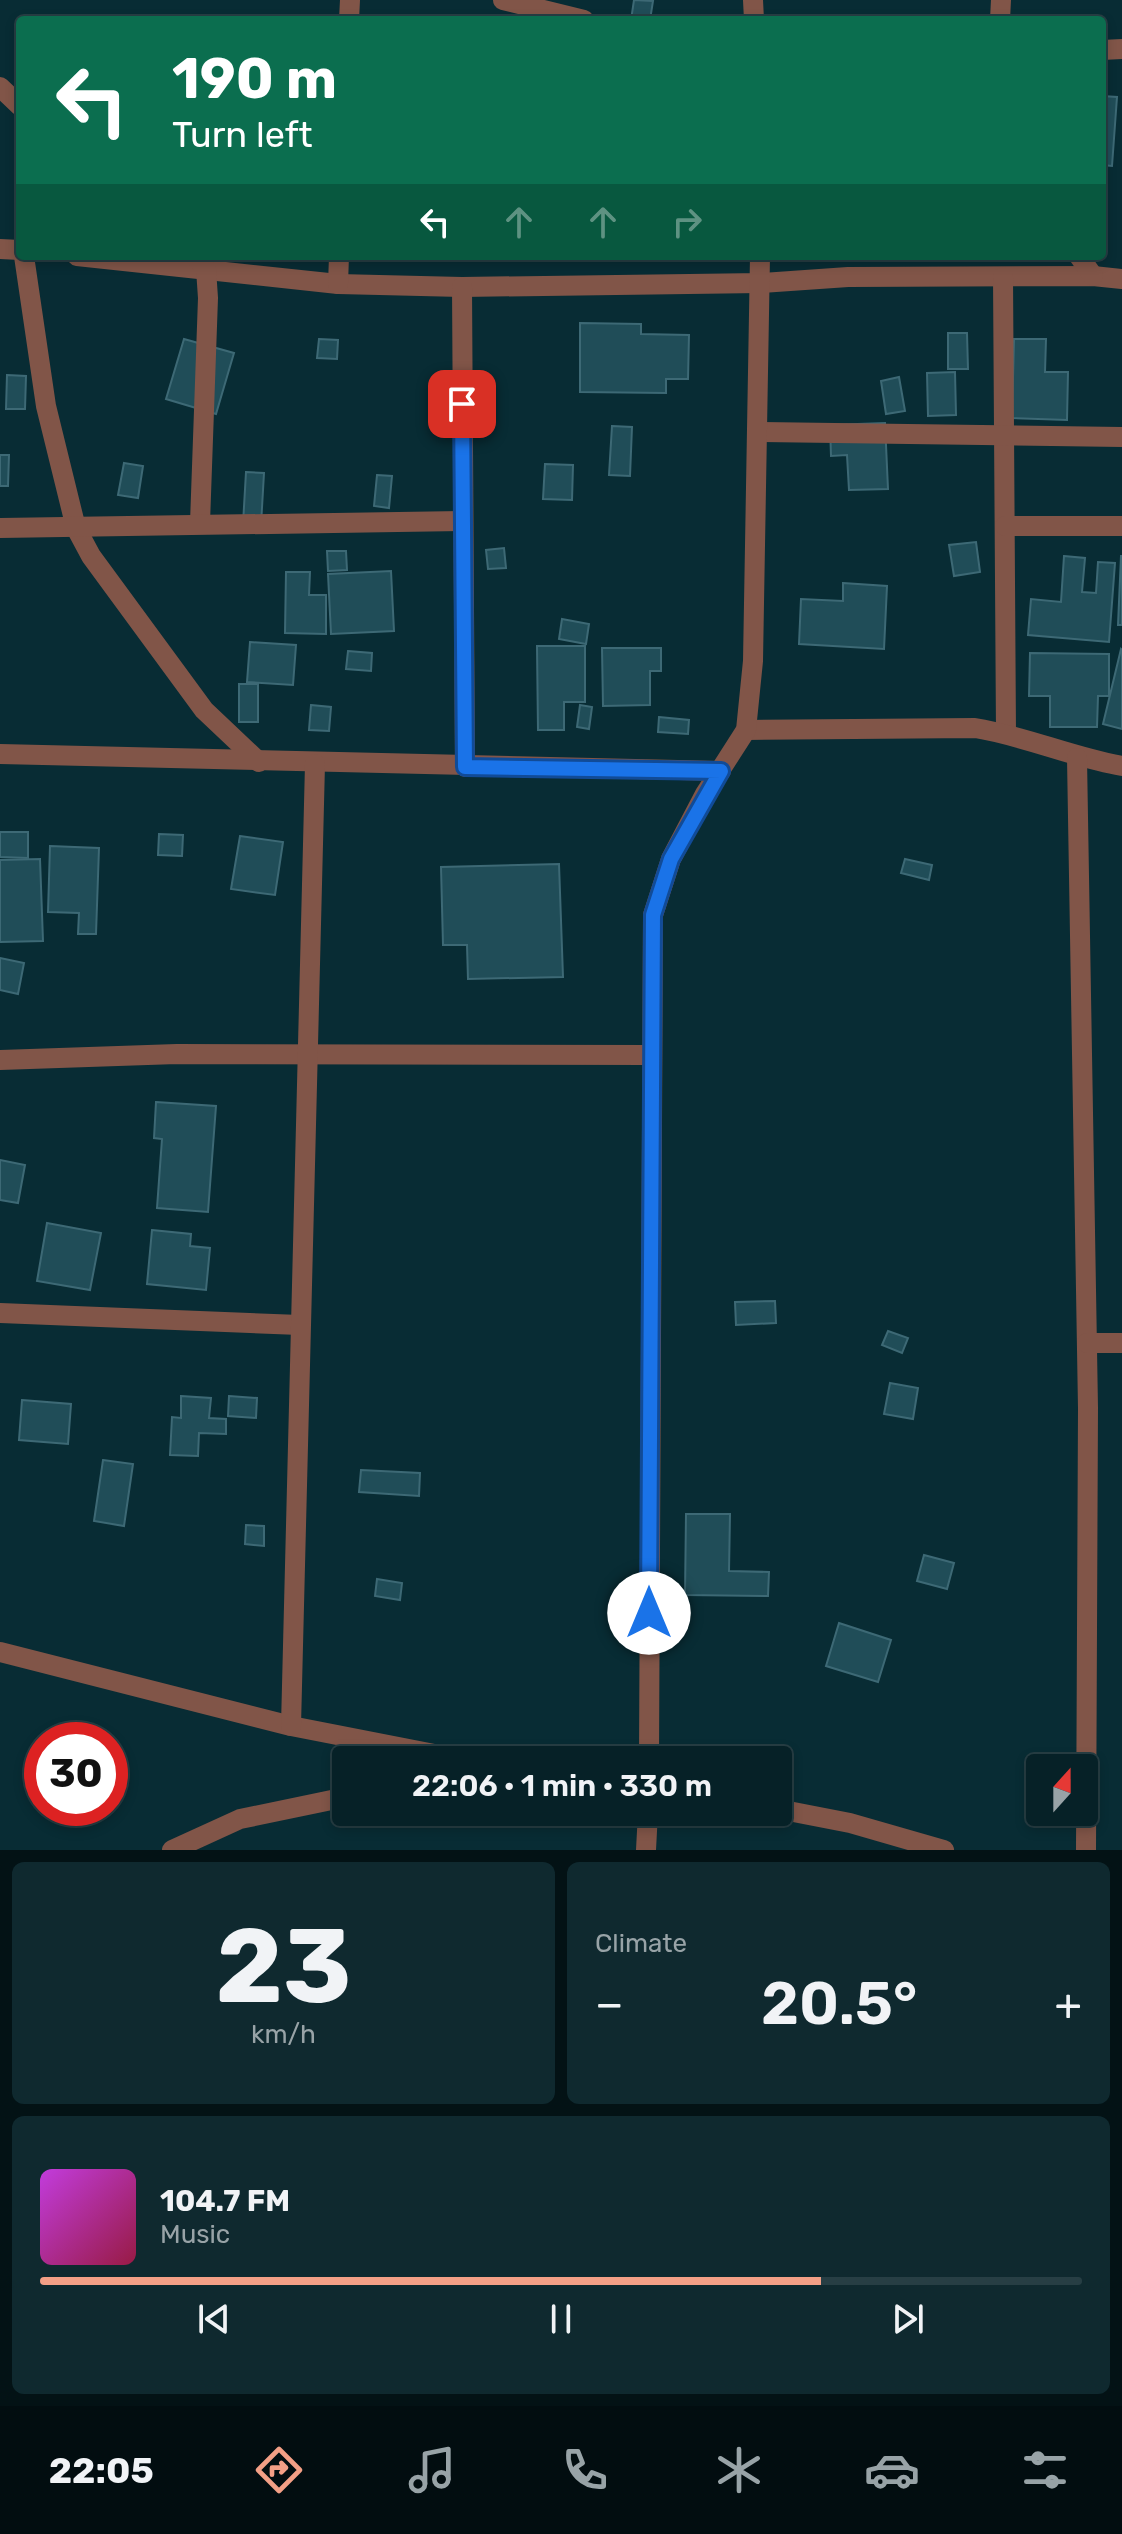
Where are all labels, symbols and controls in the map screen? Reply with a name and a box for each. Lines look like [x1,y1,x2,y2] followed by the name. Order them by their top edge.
[172,46,337,112] text: 190 m
[40,48,144,152] icon: left
[172,113,313,156] text: Turn left
[413,200,457,244] icon: left
[497,200,541,244] icon: ahead
[581,200,625,244] icon: ahead
[665,200,709,244] icon: right
[428,370,496,438] pin
[440,382,484,426] icon: arrive
[607,1571,691,1655] position arrow
[24,1722,128,1826] speed limit sign: 30
[1026,1754,1098,1826] north arrow
[1026,1754,1098,1826] map controls
[412,1768,712,1804] text: 22:06 · 1 min · 330 m
[215,1905,352,2028] text: 23
[595,1928,687,1959] text: Climate
[761,1968,917,2039] text: 20.5°
[595,1978,624,2030] text: −
[1055,1978,1082,2030] text: +
[251,2019,316,2050] text: km/h
[160,2183,290,2219] text: 104.7 FM
[160,2219,230,2250] text: Music
[192,2297,236,2341] icon: previous
[539,2297,583,2341] icon: pause
[886,2297,930,2341] icon: next
[251,2442,307,2498] icon: directions
[404,2442,460,2498] icon: music
[557,2442,613,2498] icon: phone
[711,2442,767,2498] icon: climate
[864,2442,920,2498] icon: car
[1017,2442,1073,2498] icon: filters
[49,2449,154,2492] text: 22:05

